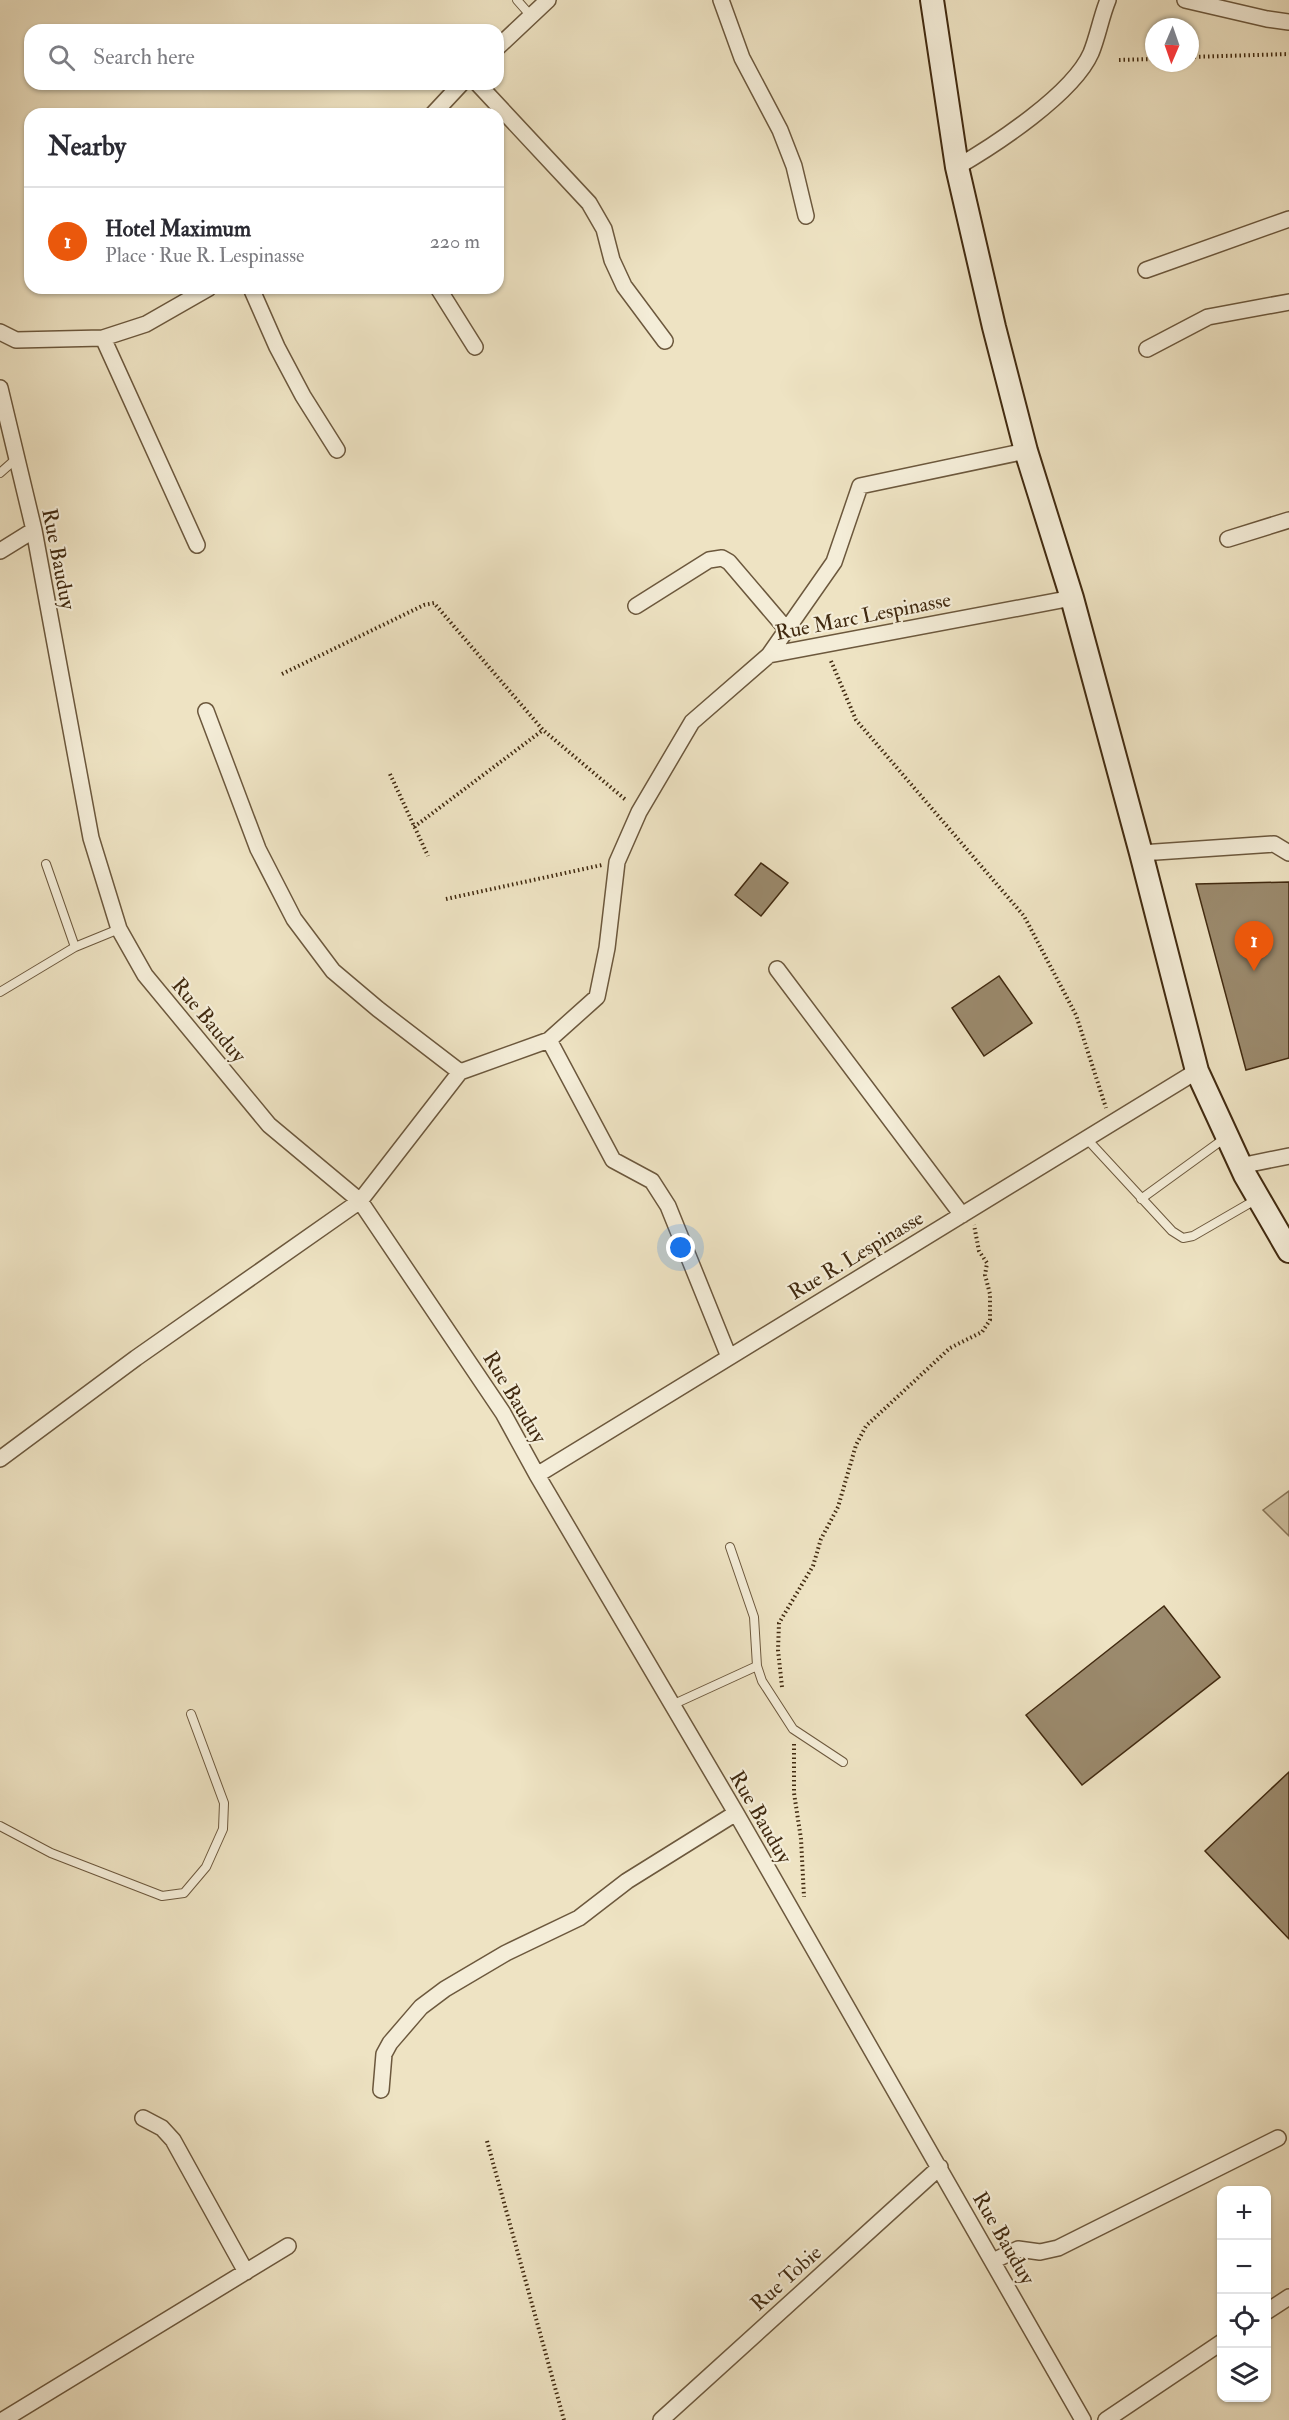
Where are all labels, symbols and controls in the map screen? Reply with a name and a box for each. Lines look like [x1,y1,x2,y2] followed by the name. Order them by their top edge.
[1145,18,1199,72] north arrow
[24,24,504,90] search box
[45,41,78,74] icon: search
[93,43,195,71] text: Search here
[48,131,126,163] text: Nearby
[105,215,251,243] text: Hotel Maximum
[64,229,71,254] text: 1
[430,229,480,254] text: 220 m
[105,243,304,268] text: Place · Rue R. Lespinasse
[35,506,82,613] street label: Rue Bauduy
[773,586,953,647] street label: Rue Marc Lespinasse
[1234,922,1274,971] pin: 1
[165,972,252,1069] street label: Rue Bauduy
[784,1204,929,1306] street label: Rue R. Lespinasse
[666,1233,695,1262] your location
[477,1346,553,1449] street label: Rue Bauduy
[723,1766,798,1869] street label: Rue Bauduy
[1217,2186,1271,2402] map controls
[1217,2186,1271,2240] button: +
[966,2187,1041,2290] street label: Rue Bauduy
[745,2239,828,2317] street label: Rue Tobie
[1217,2240,1271,2294] button: −
[1217,2294,1271,2348] button: locate
[1217,2348,1271,2402] button: layers

